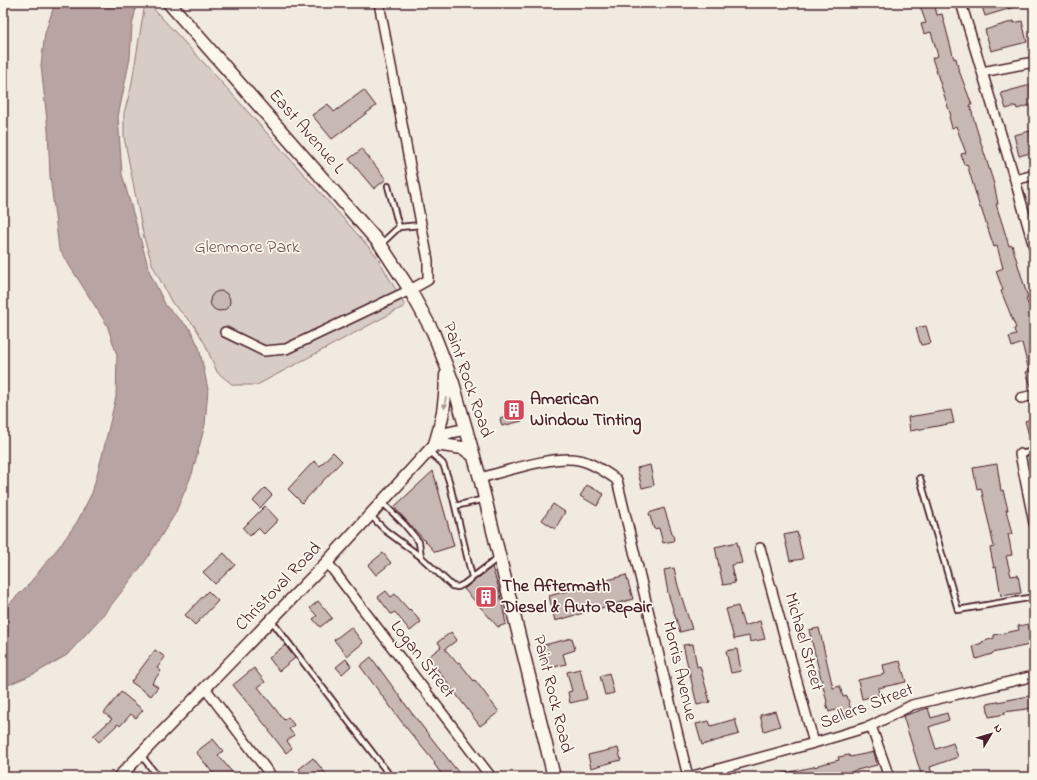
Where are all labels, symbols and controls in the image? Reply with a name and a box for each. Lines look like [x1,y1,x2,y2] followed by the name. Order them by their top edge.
[262,84,351,181] street label: East Avenue L
[194,235,300,261] park label: Glenmore Park
[435,319,499,441] street label: Paint Rock Road
[530,387,641,435] place label: American Window Tinting
[442,397,448,409] one-way arrow
[501,397,527,423] building icon: American Window Tinting
[230,537,328,637] street label: Christoval Road
[501,574,652,621] place label: The Aftermath Diesel & Auto Repair
[473,584,499,610] building icon: The Aftermath Diesel & Auto Repair
[777,590,829,694] street label: Michael Street
[382,616,461,705] street label: Logan Street
[655,618,703,725] street label: Morris Avenue
[525,632,579,756] street label: Paint Rock Road
[816,677,918,737] street label: Sellers Street
[971,714,1011,754] north arrow
[989,721,1007,736] text: N

